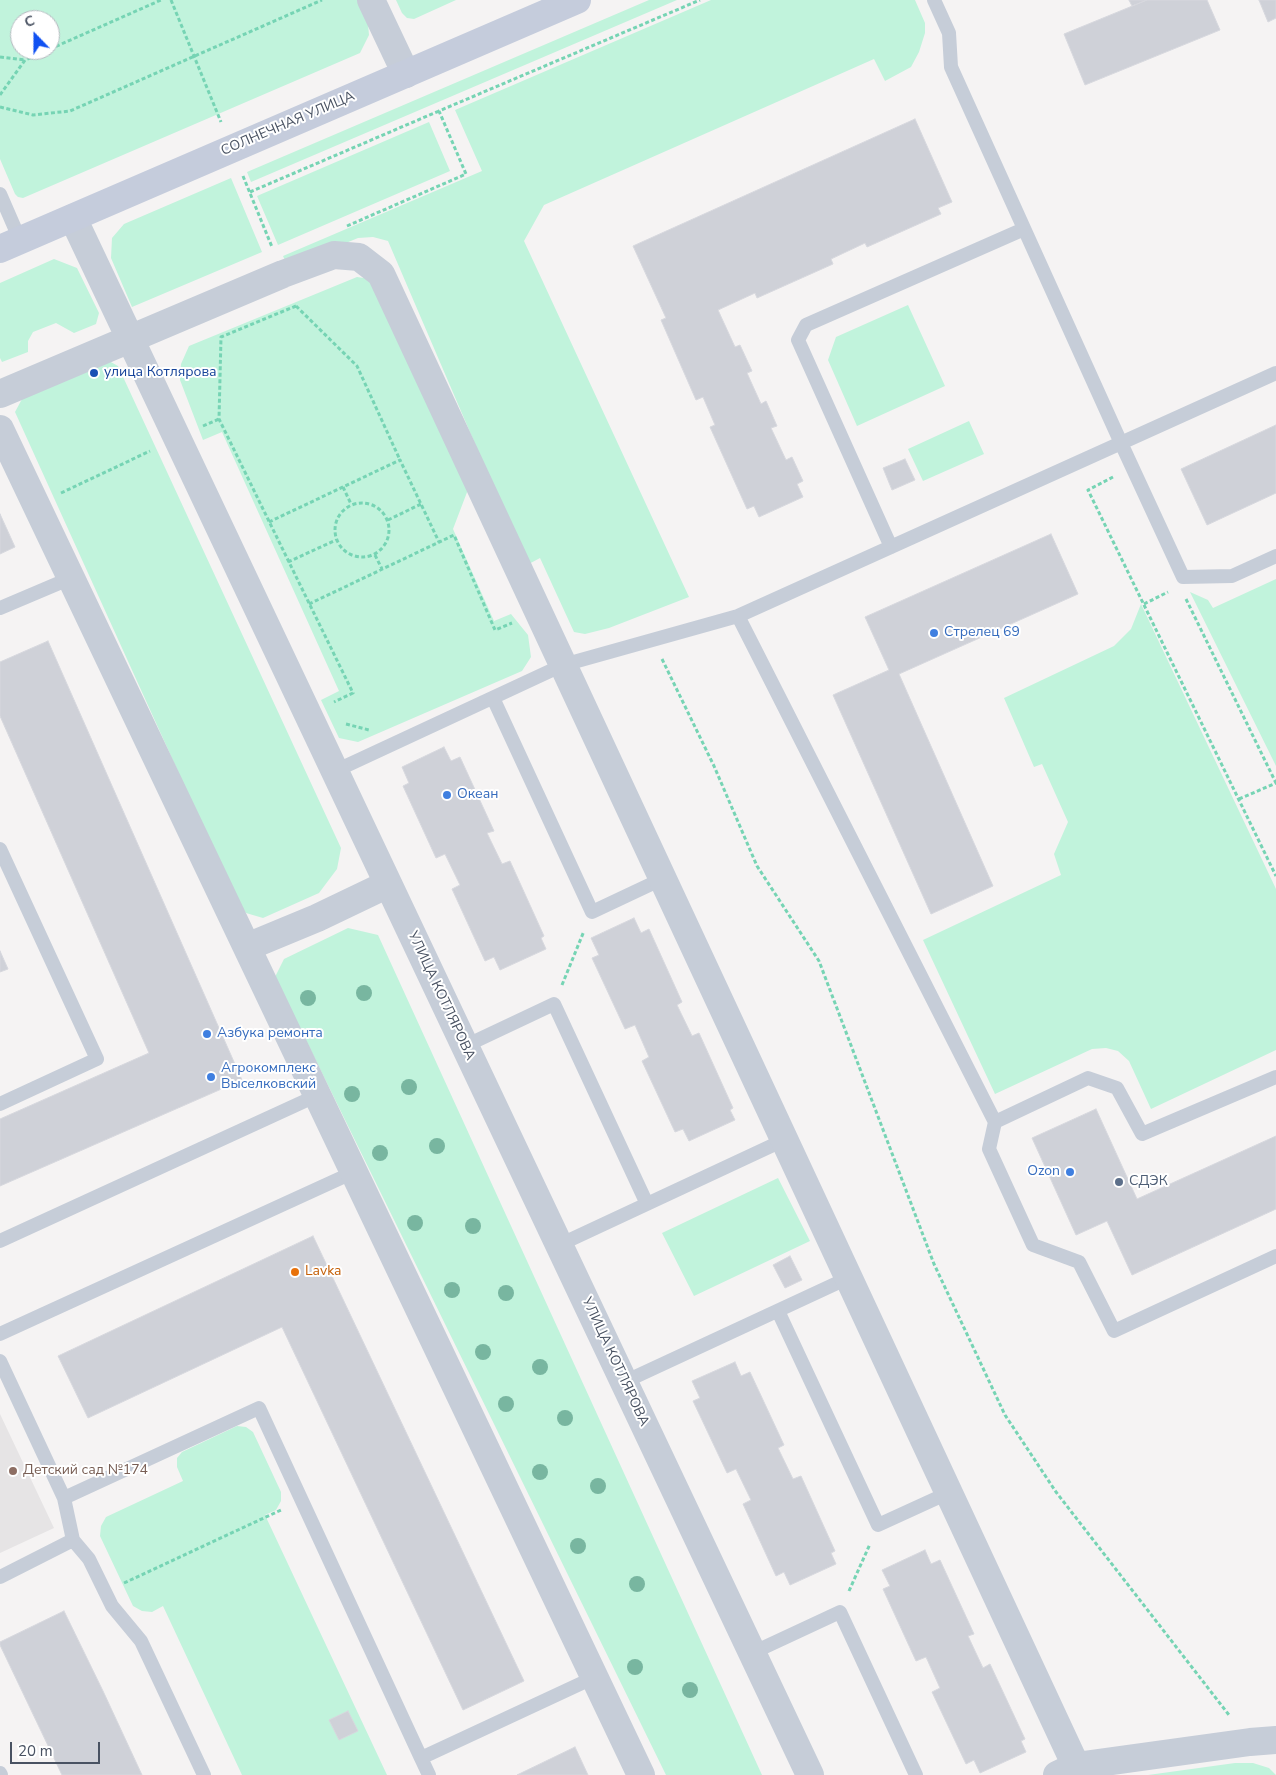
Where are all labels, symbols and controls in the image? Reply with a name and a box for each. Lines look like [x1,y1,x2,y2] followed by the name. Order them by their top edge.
[10,10,60,60] north arrow
[22,11,38,32] text: С
[219,88,357,160] street label: СОЛНЕЧНАЯ УЛИЦА
[104,365,217,381] place label: улица Котлярова
[88,367,100,379] marker: улица Котлярова
[944,625,1020,641] place label: Стрелец 69
[928,627,940,639] marker: Стрелец 69
[457,787,498,803] place label: Океан
[441,789,453,801] marker: Океан
[404,929,478,1063] street label: УЛИЦА КОТЛЯРОВА
[217,1026,323,1042] place label: Азбука ремонта
[201,1028,213,1040] marker: Азбука ремонта
[221,1061,316,1094] place label: Агрокомплекс Выселковский
[205,1071,217,1083] marker: Агрокомплекс Выселковский
[1027,1164,1060,1180] place label: Ozon
[1064,1166,1076,1178] marker: Ozon
[1129,1174,1168,1190] place label: СДЭК
[1113,1176,1125,1188] marker: СДЭК
[305,1264,342,1280] place label: Lavka
[289,1266,301,1278] marker: Lavka
[578,1295,652,1429] street label: УЛИЦА КОТЛЯРОВА
[23,1463,148,1479] place label: Детский сад №174
[7,1465,19,1477] marker: Детский сад №174
[12,1732,102,1764] scale bar
[18,1741,53,1761] text: 20 m

